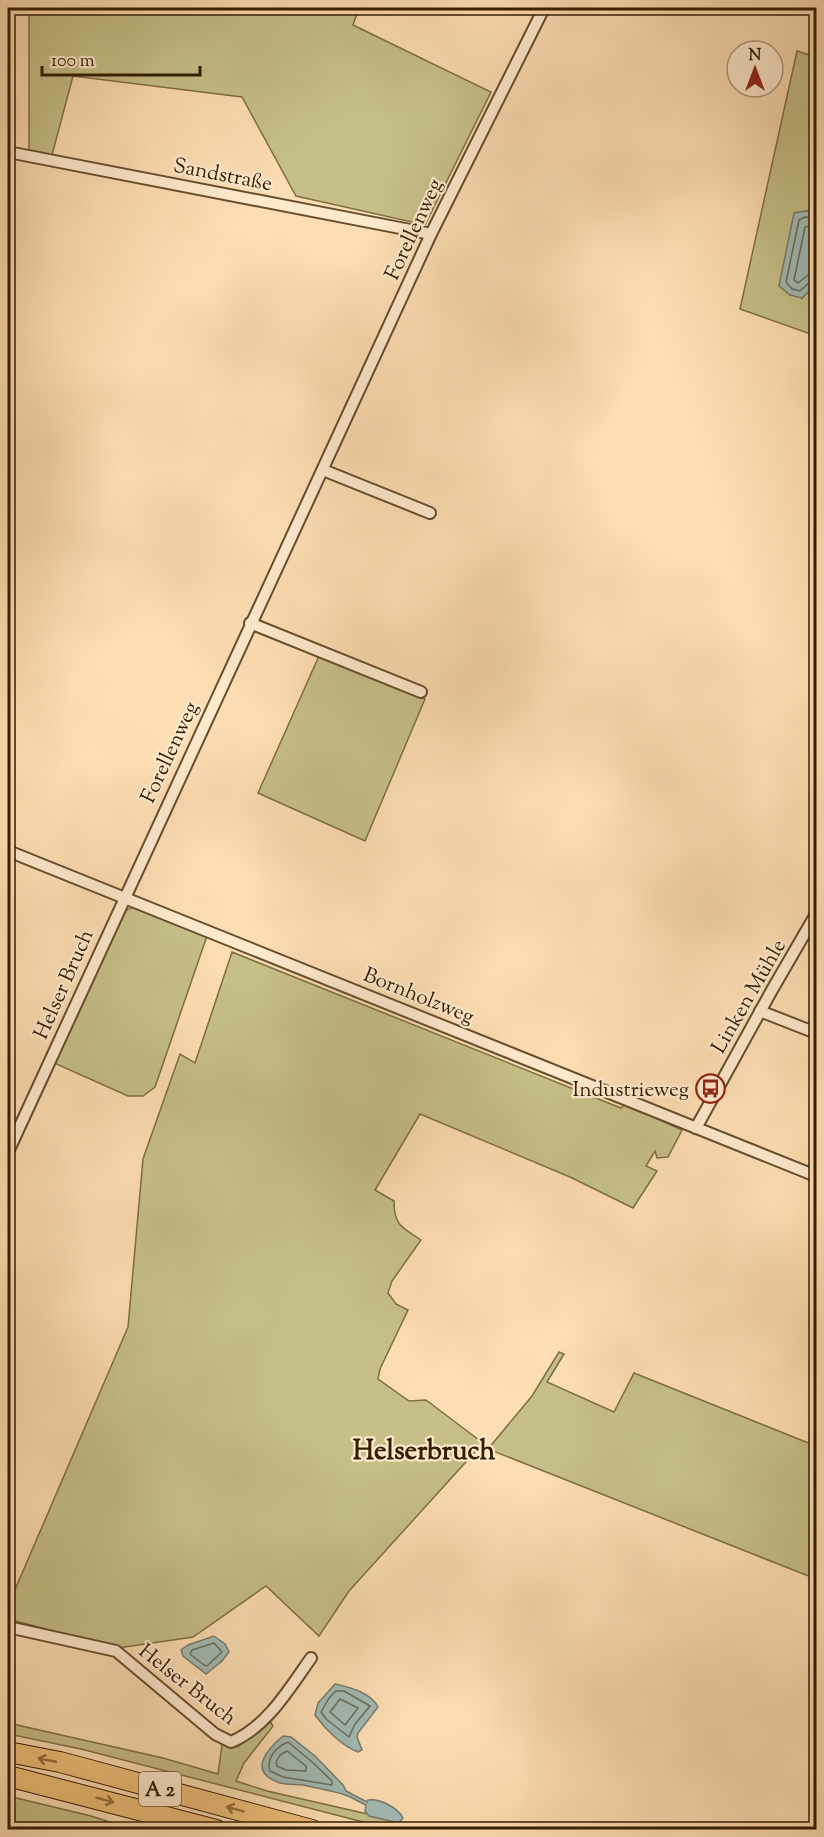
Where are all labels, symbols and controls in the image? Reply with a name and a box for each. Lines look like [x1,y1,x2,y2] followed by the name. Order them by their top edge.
[42,39,200,77] scale bar
[725,39,785,99] north arrow
[749,45,762,68] text: N
[51,49,95,75] text: 100 m
[171,152,275,200] street label: Sandstraße
[378,174,451,285] street label: Forellenweg
[134,697,207,808] street label: Forellenweg
[27,925,102,1045] street label: Helser Bruch
[705,934,795,1060] street label: Linken Mühle
[358,961,478,1033] street label: Bornholzweg
[694,1073,726,1105] bus stop icon: Industrieweg
[572,1076,689,1106] place label: Industrieweg
[353,1433,496,1472] district label: Helserbruch
[131,1638,242,1734] street label: Helser Bruch
[37,1753,56,1765] one-way arrow
[139,1772,181,1806] road number: A 2
[95,1795,114,1807] one-way arrow
[226,1803,245,1814] one-way arrow

